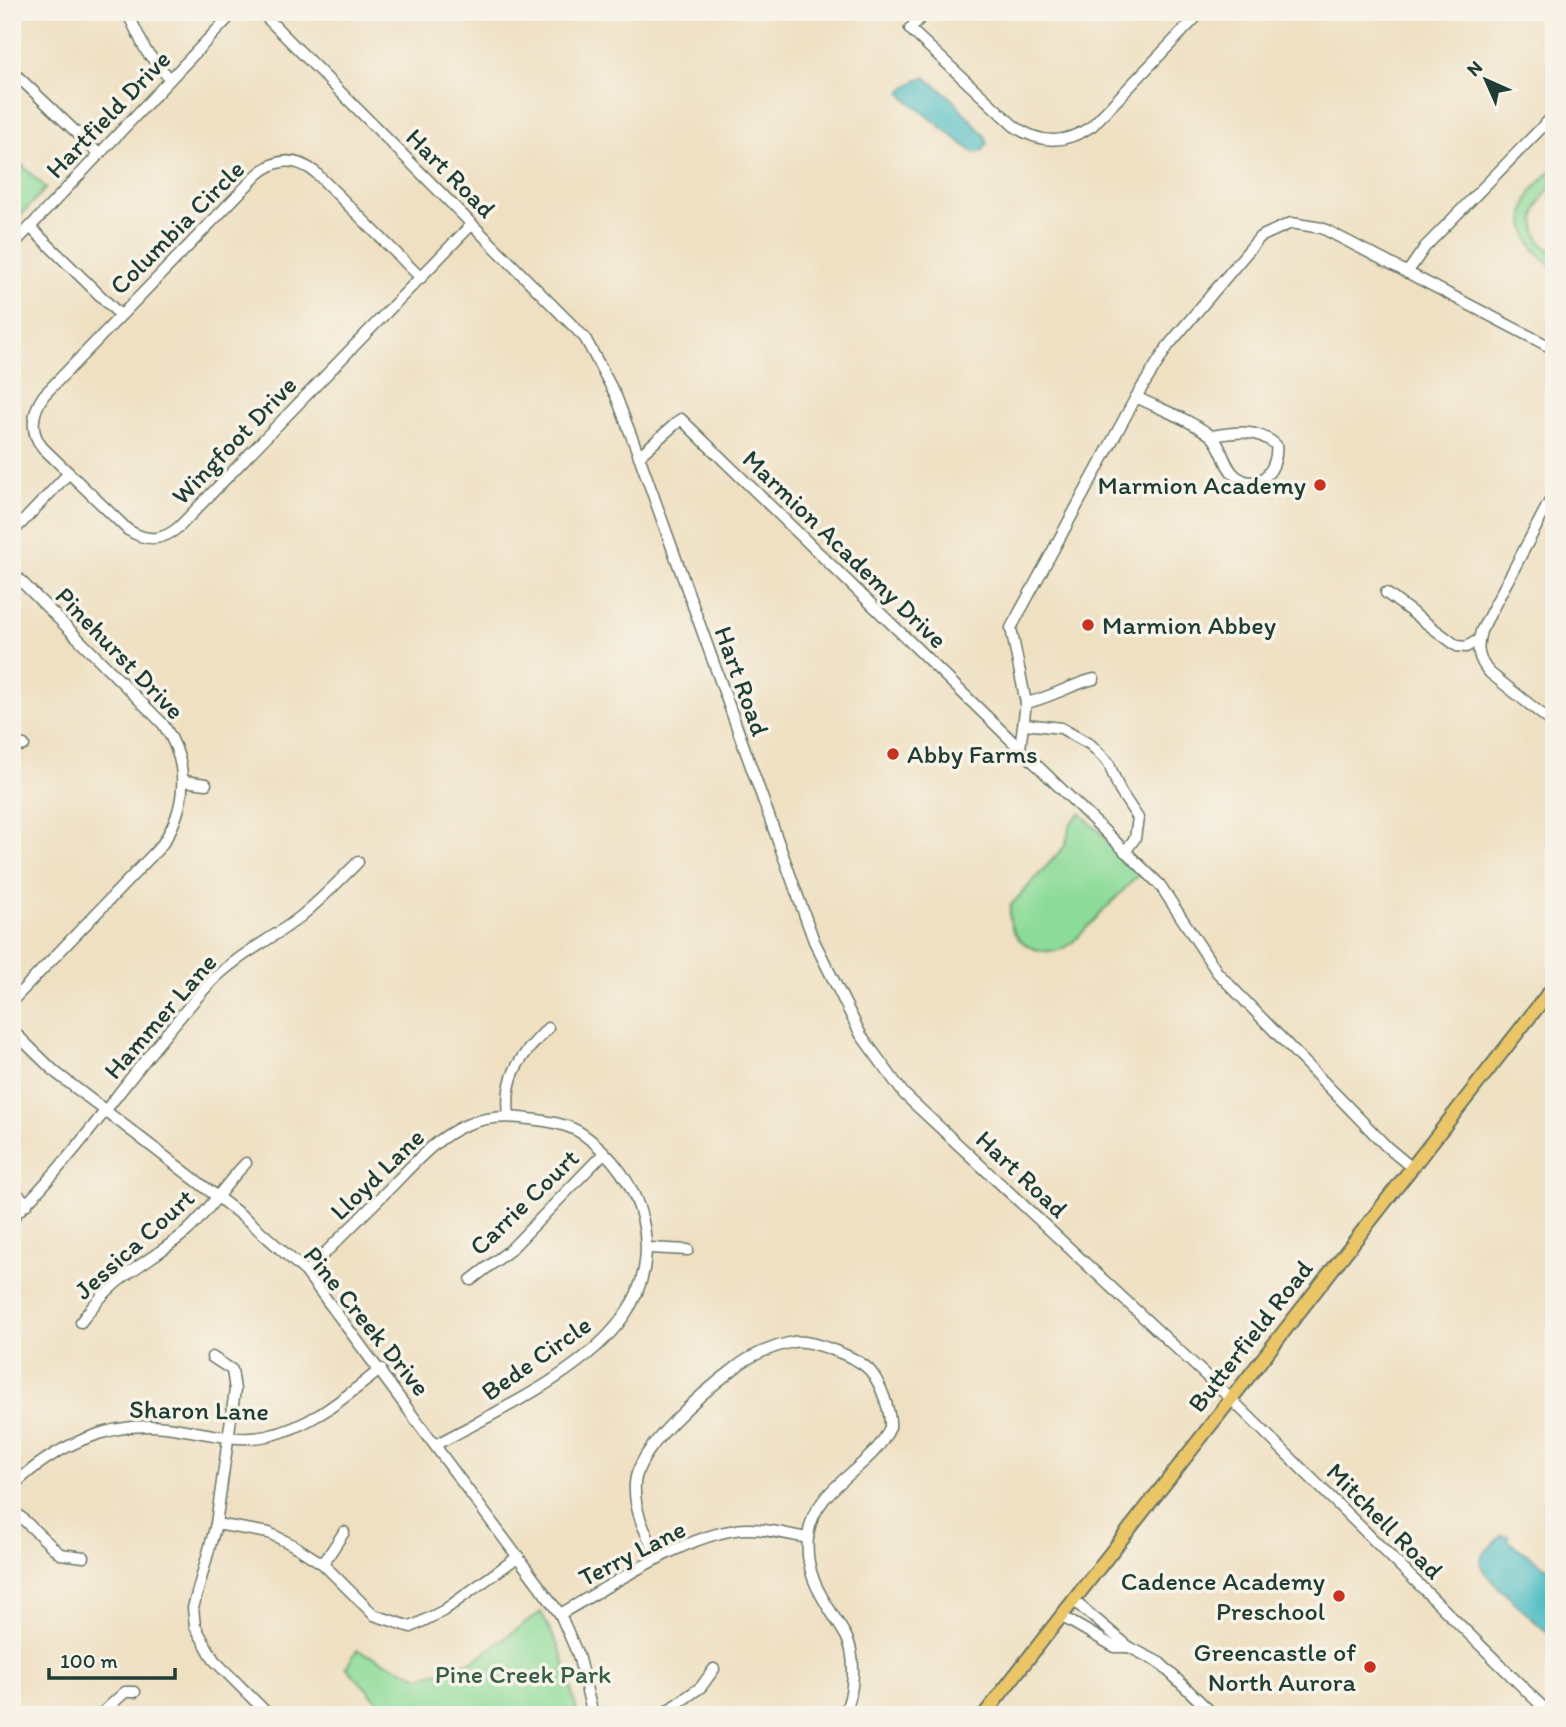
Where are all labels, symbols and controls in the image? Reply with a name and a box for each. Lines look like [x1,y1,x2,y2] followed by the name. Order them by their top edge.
[39,43,177,185] street label: Hartfield Drive
[1450,46,1520,116] north arrow
[1462,56,1487,81] text: N
[399,121,503,225] street label: Hart Road
[103,153,251,301] street label: Columbia Circle
[165,369,303,511] street label: Wingfoot Drive
[736,443,954,655] street label: Marmion Academy Drive
[1098,469,1306,501] place label: Marmion Academy
[1312,477,1328,493] marker: Marmion Academy
[49,580,191,726] street label: Pinehurst Drive
[1102,609,1276,641] place label: Marmion Abbey
[1080,617,1096,633] marker: Marmion Abbey
[707,622,777,740] street label: Hart Road
[907,738,1038,770] place label: Abby Farms
[885,746,901,762] marker: Abby Farms
[97,946,223,1086] street label: Hammer Lane
[323,1121,431,1227] street label: Lloyd Lane
[969,1123,1075,1225] street label: Hart Road
[463,1142,586,1262] street label: Carrie Court
[67,1181,201,1306] street label: Jessica Court
[297,1239,437,1403] street label: Pine Creek Drive
[1181,1253,1320,1419] street label: Butterfield Road
[475,1309,597,1407] street label: Bede Circle
[129,1393,269,1427] street label: Sharon Lane
[1320,1456,1450,1586] street label: Mitchell Road
[573,1512,691,1594] street label: Terry Lane
[1121,1565,1325,1627] place label: Cadence Academy Preschool
[1331,1588,1347,1604] marker: Cadence Academy Preschool
[49,1636,175,1680] scale bar
[1193,1636,1356,1698] place label: Greencastle of North Aurora
[60,1648,118,1673] text: 100 m
[435,1658,611,1690] park label: Pine Creek Park
[1362,1659,1378,1675] marker: Greencastle of North Aurora

